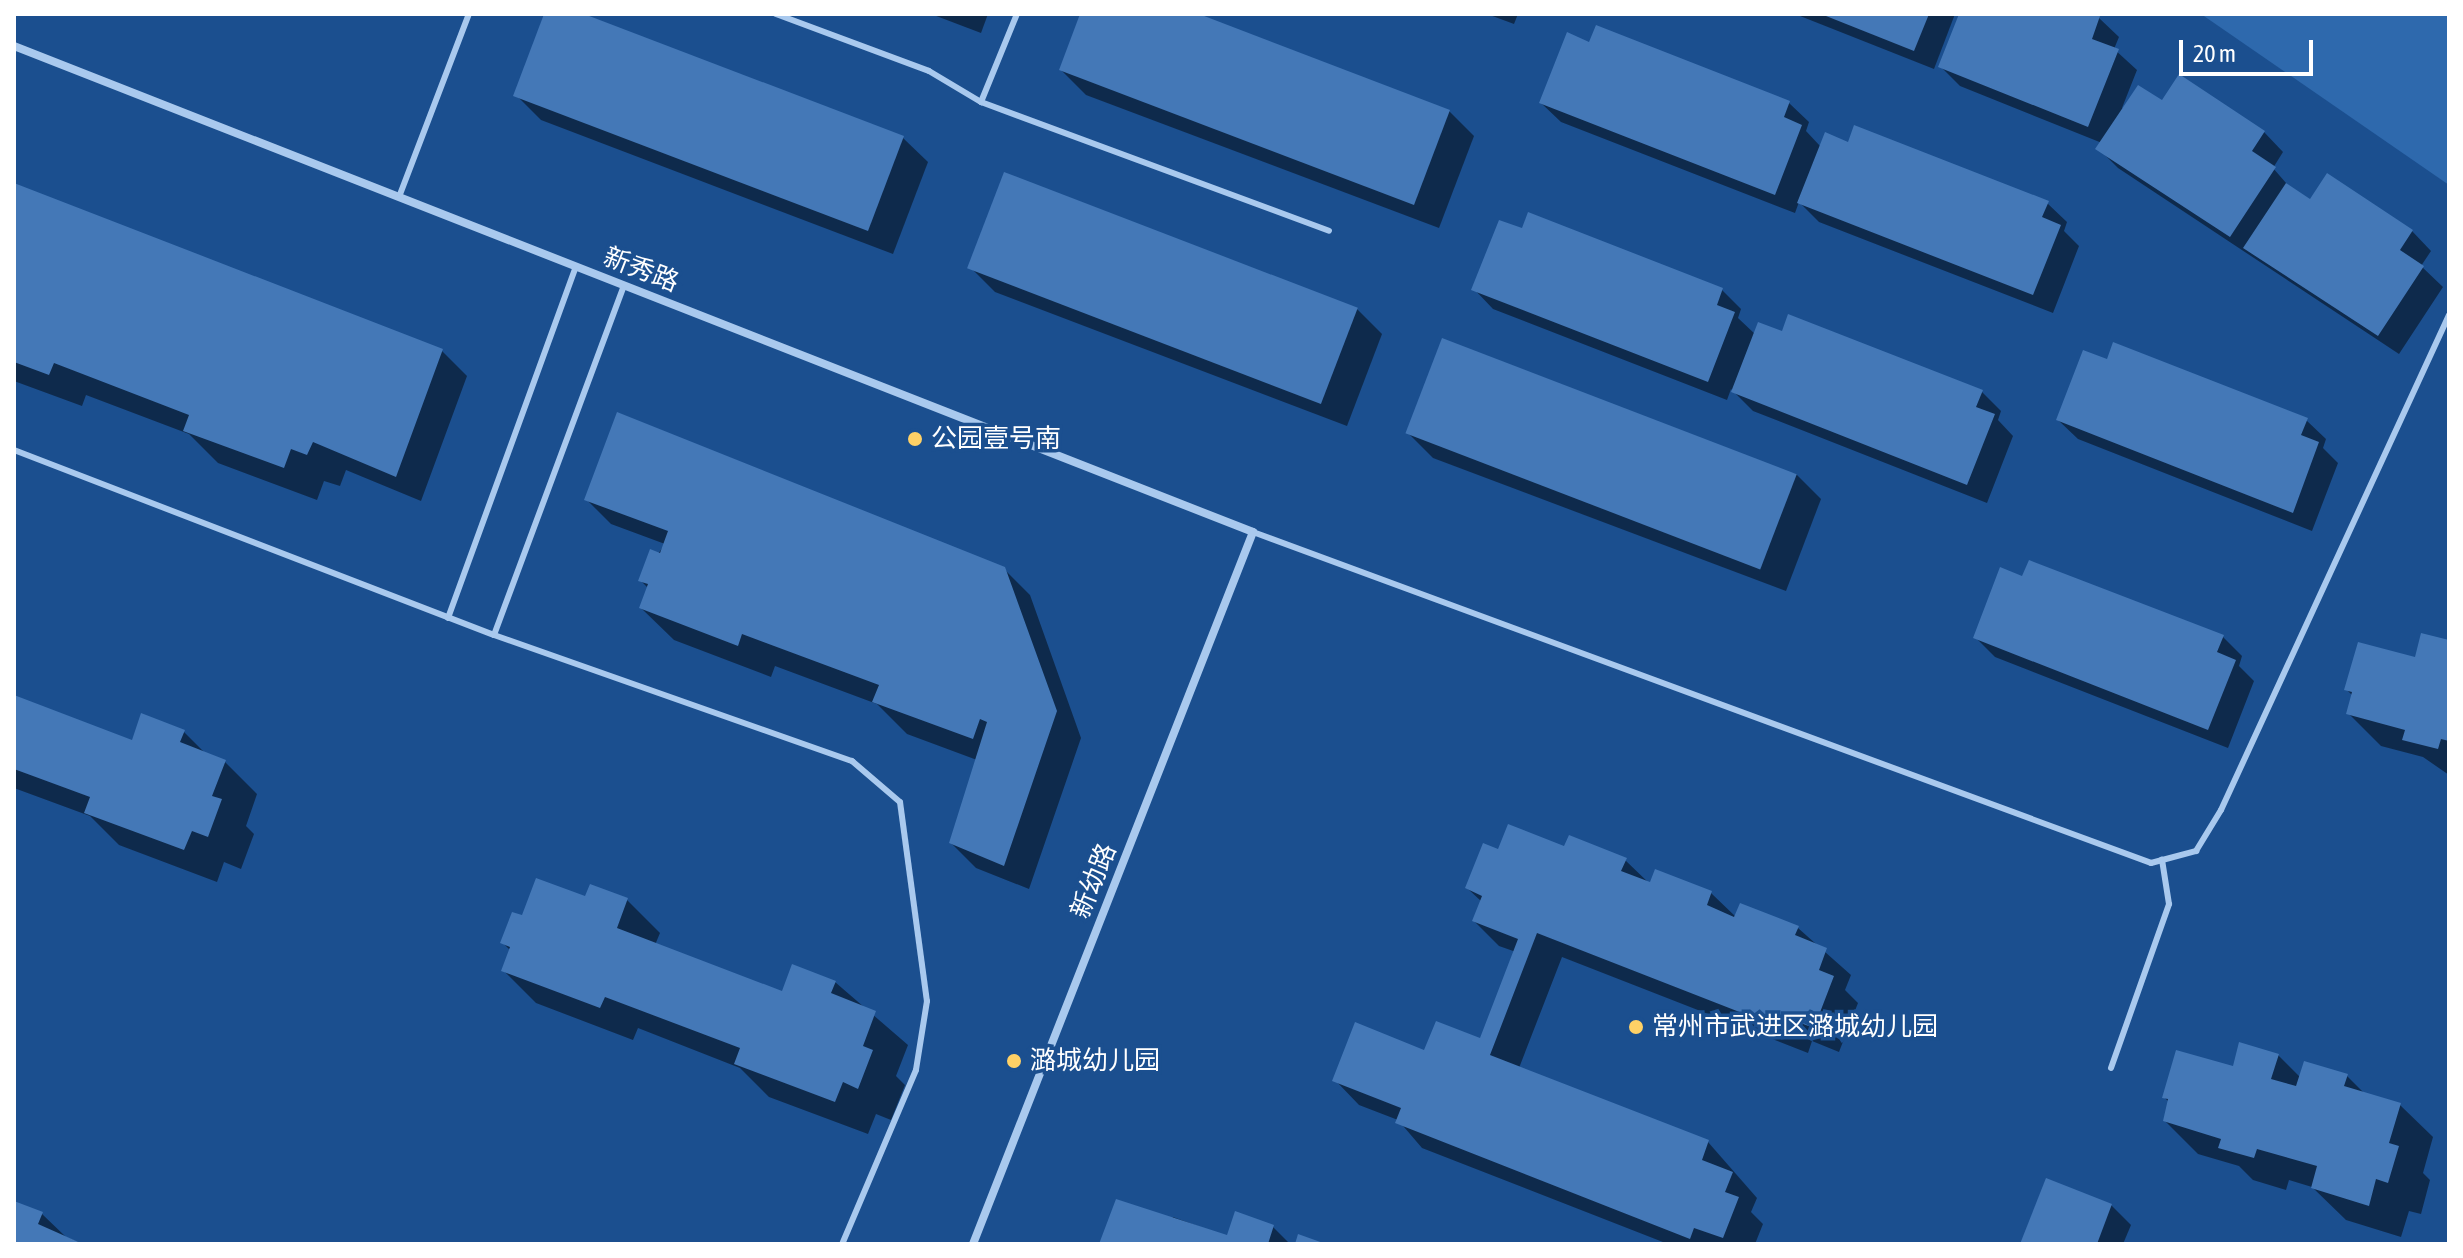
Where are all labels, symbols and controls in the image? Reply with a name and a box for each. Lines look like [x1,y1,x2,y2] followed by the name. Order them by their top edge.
[2183,24,2317,74] scale bar
[2193,40,2236,67] text: 20 m
[599,241,683,299] street label: 新秀路
[931,423,1061,455] place label: 公园壹号南
[906,430,924,448] marker: 公园壹号南
[1065,839,1123,923] street label: 新幼路
[1652,1011,1938,1043] place label: 常州市武进区潞城幼儿园
[1627,1018,1645,1036] marker: 常州市武进区潞城幼儿园
[1030,1045,1160,1077] place label: 潞城幼儿园
[1005,1052,1023,1070] marker: 潞城幼儿园

